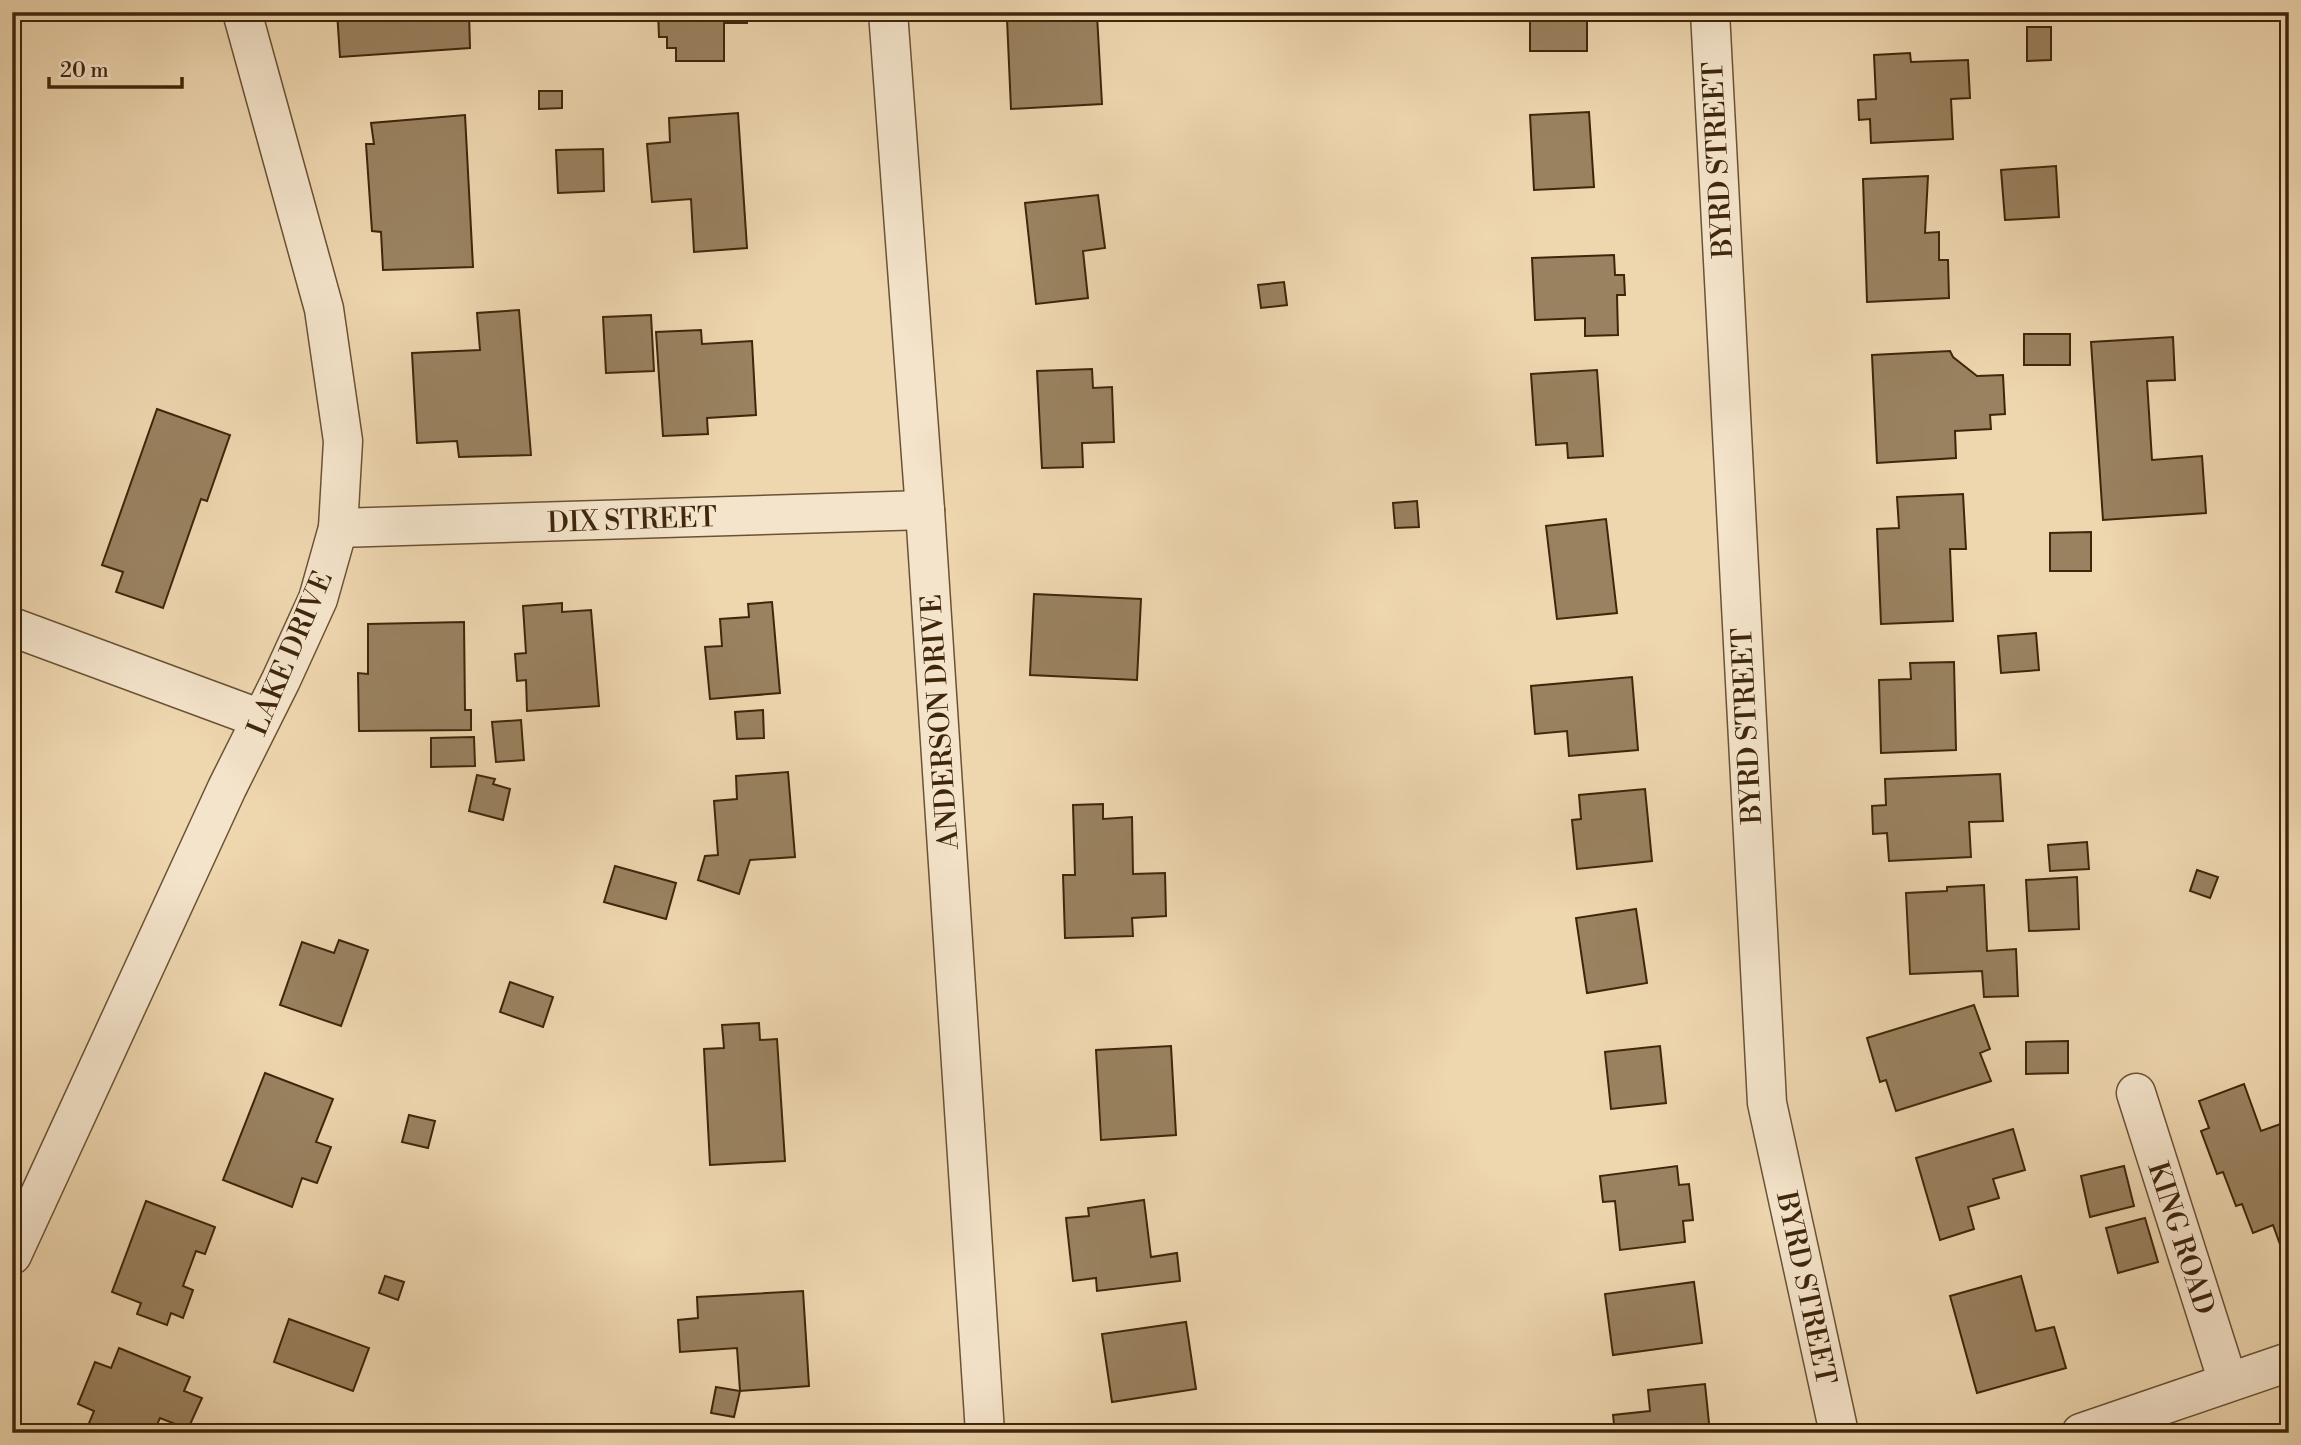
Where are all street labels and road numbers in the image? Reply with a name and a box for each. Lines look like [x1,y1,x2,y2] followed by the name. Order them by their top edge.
[1696,61,1741,260] street label: BYRD STREET
[547,500,718,541] street label: DIX STREET
[240,566,341,741] street label: LAKE DRIVE
[914,593,967,852] street label: ANDERSON DRIVE
[1725,627,1770,826] street label: BYRD STREET
[2139,1158,2222,1319] street label: KING ROAD
[1768,1188,1843,1388] street label: BYRD STREET

